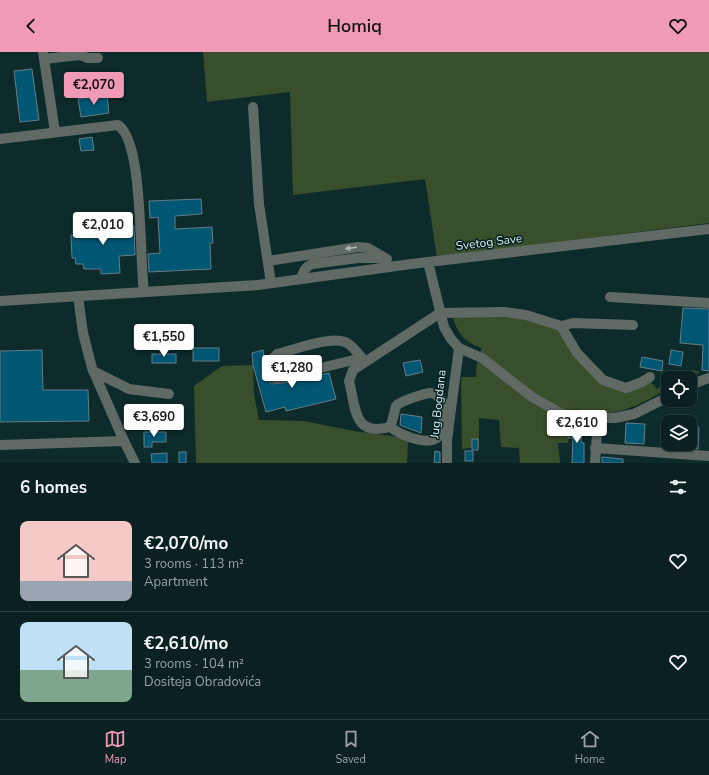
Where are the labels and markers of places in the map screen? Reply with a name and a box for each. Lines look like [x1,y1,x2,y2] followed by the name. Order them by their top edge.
[61,72,127,106] pin: €2,070
[70,212,136,246] pin: €2,010
[131,324,197,358] pin: €1,550
[259,355,325,389] pin: €1,280
[121,404,187,438] pin: €3,690
[544,410,610,444] pin: €2,610

